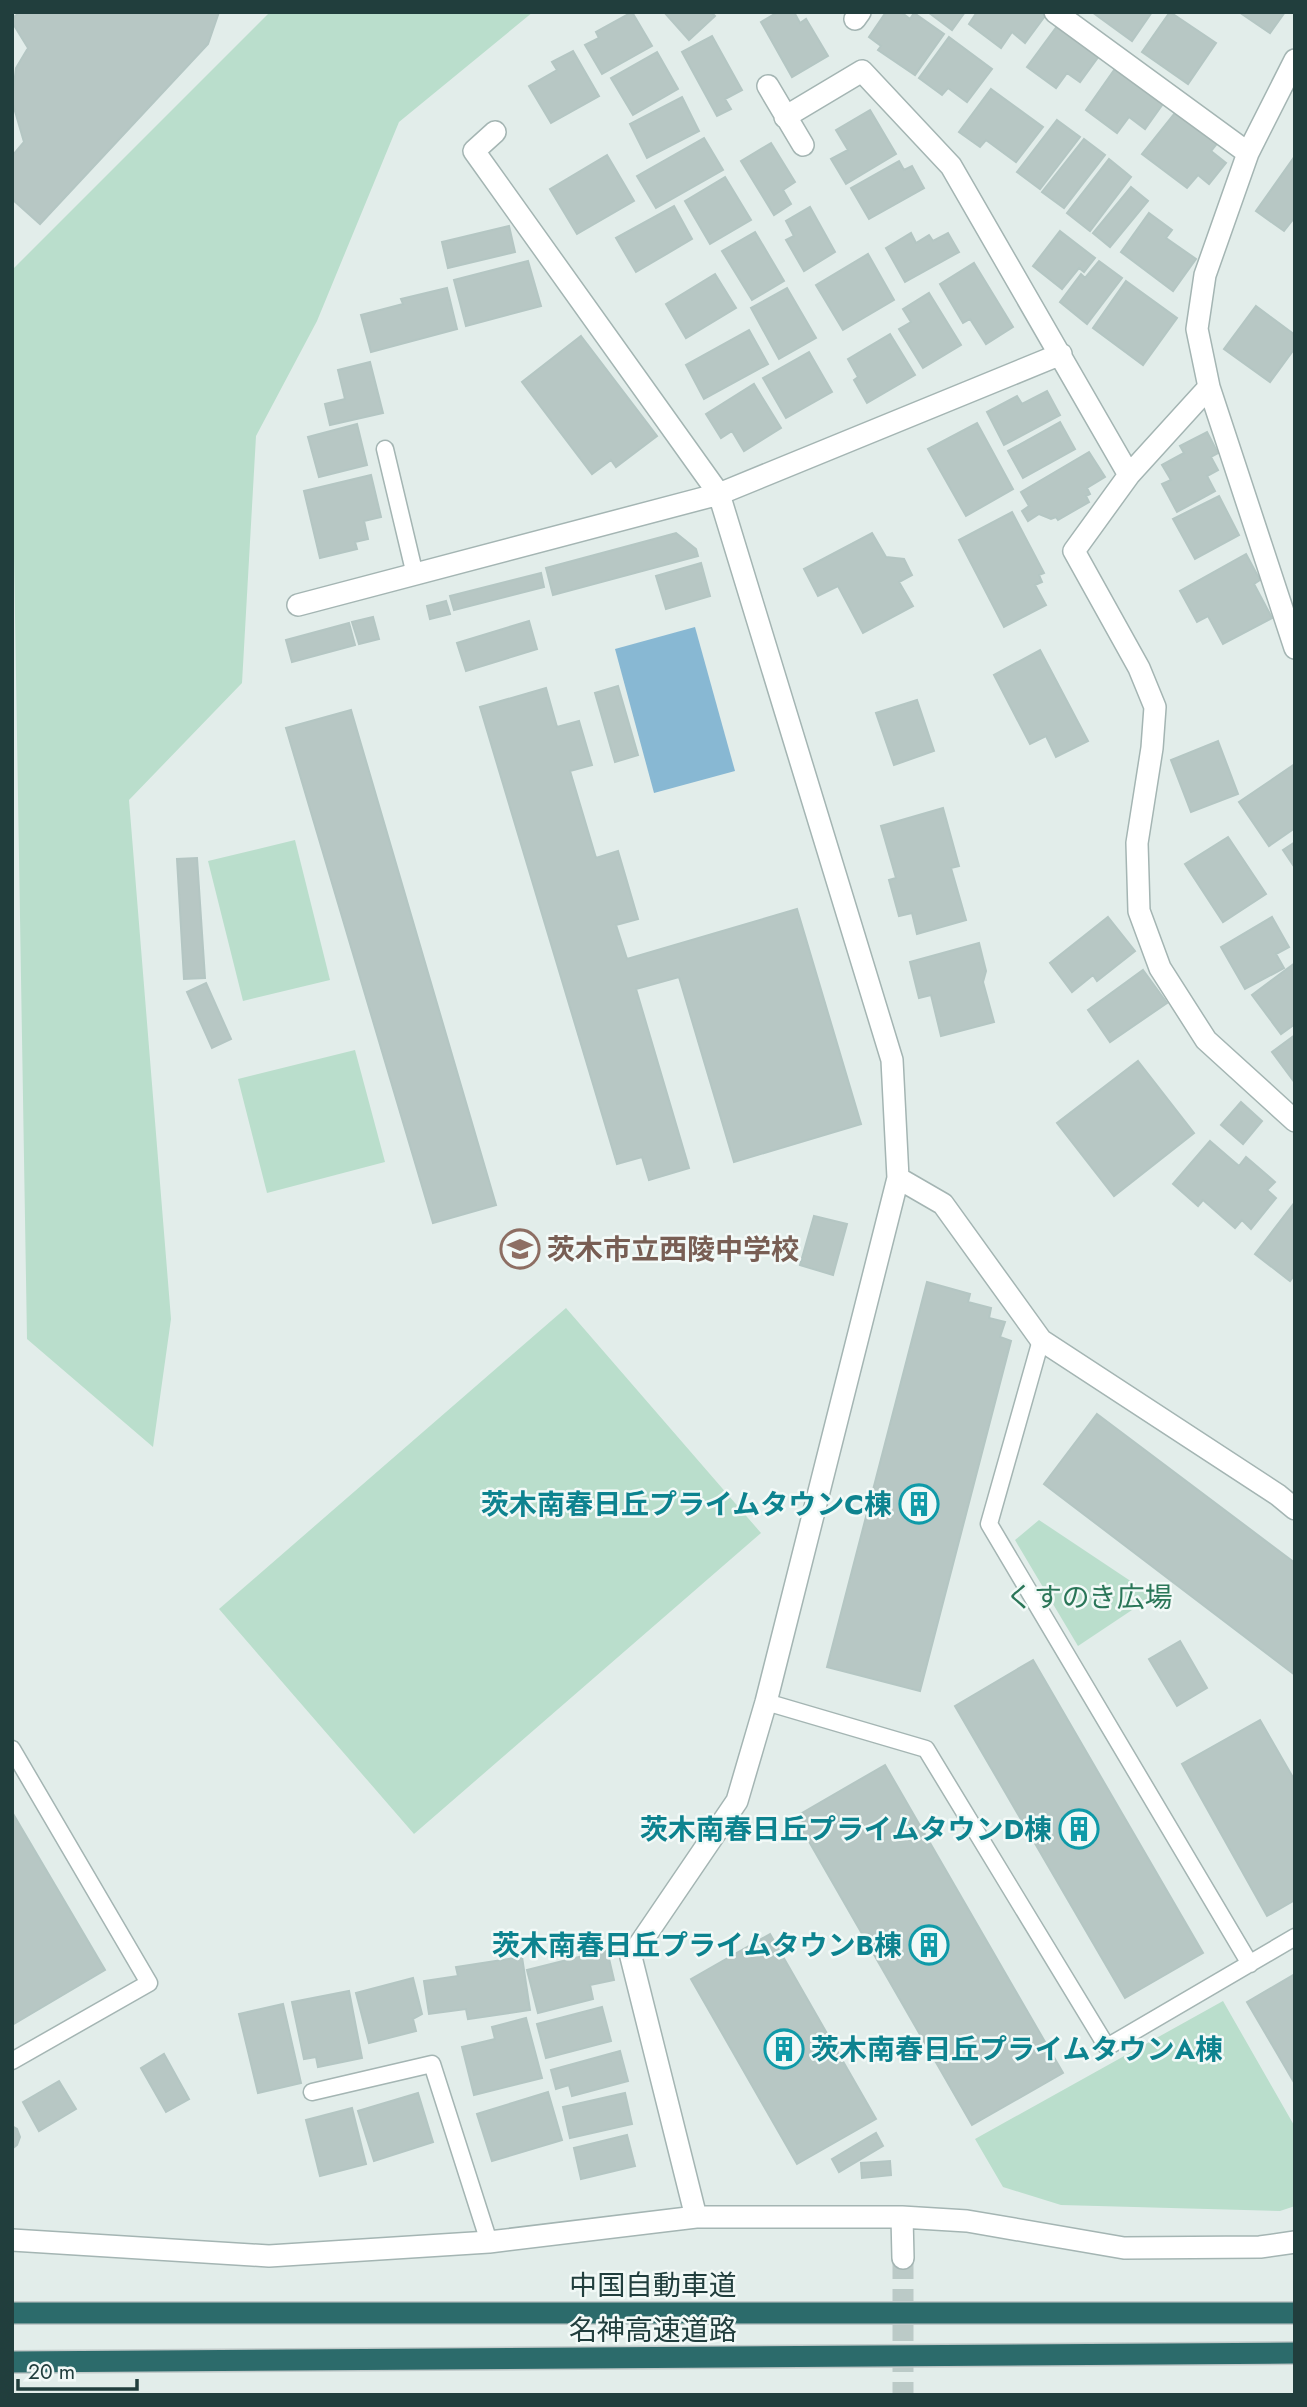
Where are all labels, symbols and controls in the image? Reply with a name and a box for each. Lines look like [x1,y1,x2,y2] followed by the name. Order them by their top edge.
[499,1228,541,1270] school or university icon: 茨木市立西陵中学校
[547,1229,799,1270] place label: 茨木市立西陵中学校
[898,1483,940,1525] building icon: 茨木南春日丘プライムタウンC棟
[481,1484,892,1525] place label: 茨木南春日丘プライムタウンC棟
[1005,1577,1173,1618] park label: くすのき広場
[1058,1808,1100,1850] building icon: 茨木南春日丘プライムタウンD棟
[640,1809,1052,1850] place label: 茨木南春日丘プライムタウンD棟
[908,1924,950,1966] building icon: 茨木南春日丘プライムタウンB棟
[492,1925,902,1966] place label: 茨木南春日丘プライムタウンB棟
[763,2028,805,2070] building icon: 茨木南春日丘プライムタウンA棟
[811,2029,1223,2070] place label: 茨木南春日丘プライムタウンA棟
[569,2265,737,2306] street label: 中国自動車道
[569,2310,737,2351] street label: 名神高速道路
[18,2348,136,2392] scale bar
[28,2357,75,2387] text: 20 m

